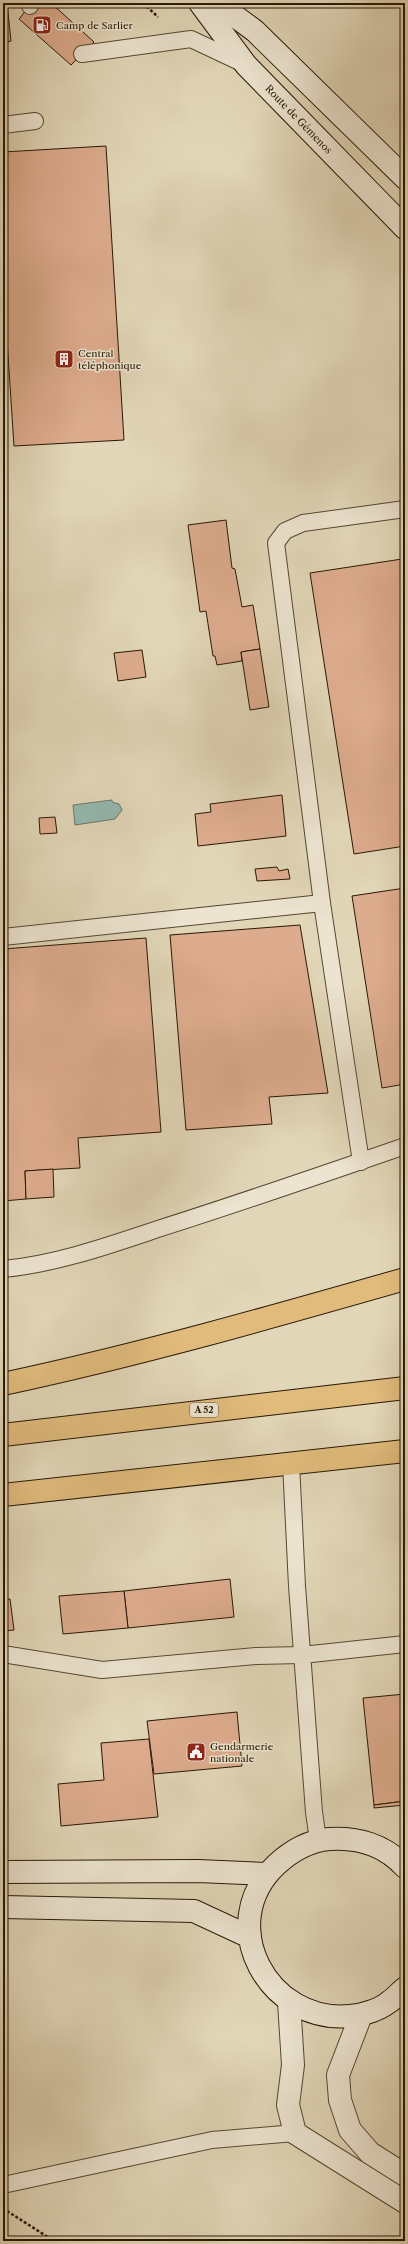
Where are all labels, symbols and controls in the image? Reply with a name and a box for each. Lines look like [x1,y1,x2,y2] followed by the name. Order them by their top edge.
[31,14,53,36] fuel station icon: Camp de Sarlier
[56,19,134,32] place label: Camp de Sarlier
[262,82,335,157] street label: Route de Gémenos
[78,347,142,372] place label: Central téléphonique
[53,348,75,370] building icon: Central téléphonique
[190,1403,218,1417] road number: A 52
[210,1740,274,1765] place label: Gendarmerie nationale
[185,1741,207,1763] public building icon: Gendarmerie nationale

